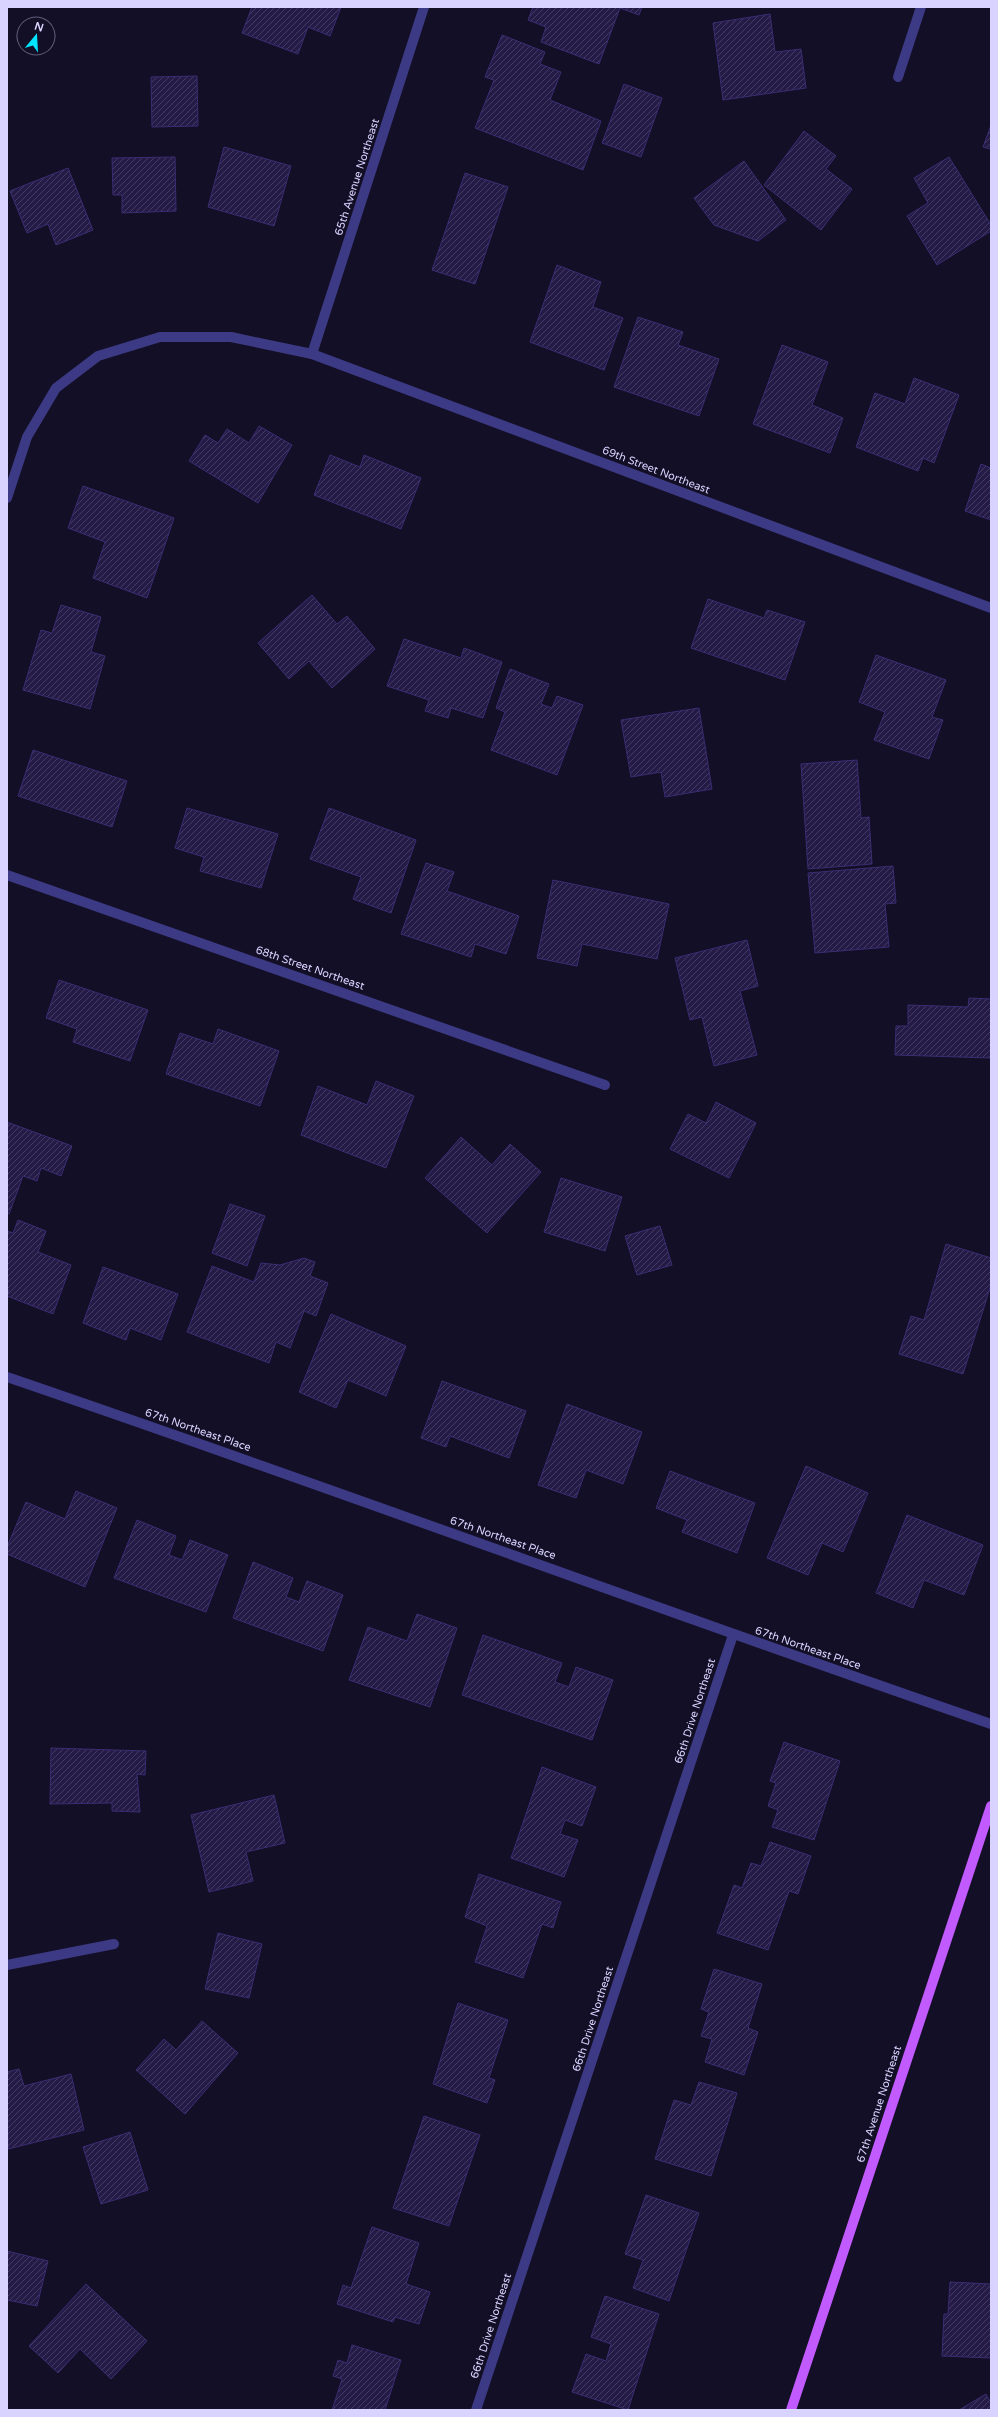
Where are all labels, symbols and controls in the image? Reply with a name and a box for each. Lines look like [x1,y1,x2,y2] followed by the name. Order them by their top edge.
[16,16,56,56] north arrow
[33,19,45,35] text: N
[332,117,382,237] street label: 65th Avenue Northeast
[600,443,712,497] street label: 69th Street Northeast
[254,943,366,993] street label: 68th Street Northeast
[143,1406,253,1454] street label: 67th Northeast Place
[448,1514,558,1562] street label: 67th Northeast Place
[753,1624,863,1672] street label: 67th Northeast Place
[672,1657,718,1765] street label: 66th Drive Northeast
[570,1965,616,2073] street label: 66th Drive Northeast
[854,2044,904,2164] street label: 67th Avenue Northeast
[468,2272,514,2380] street label: 66th Drive Northeast

